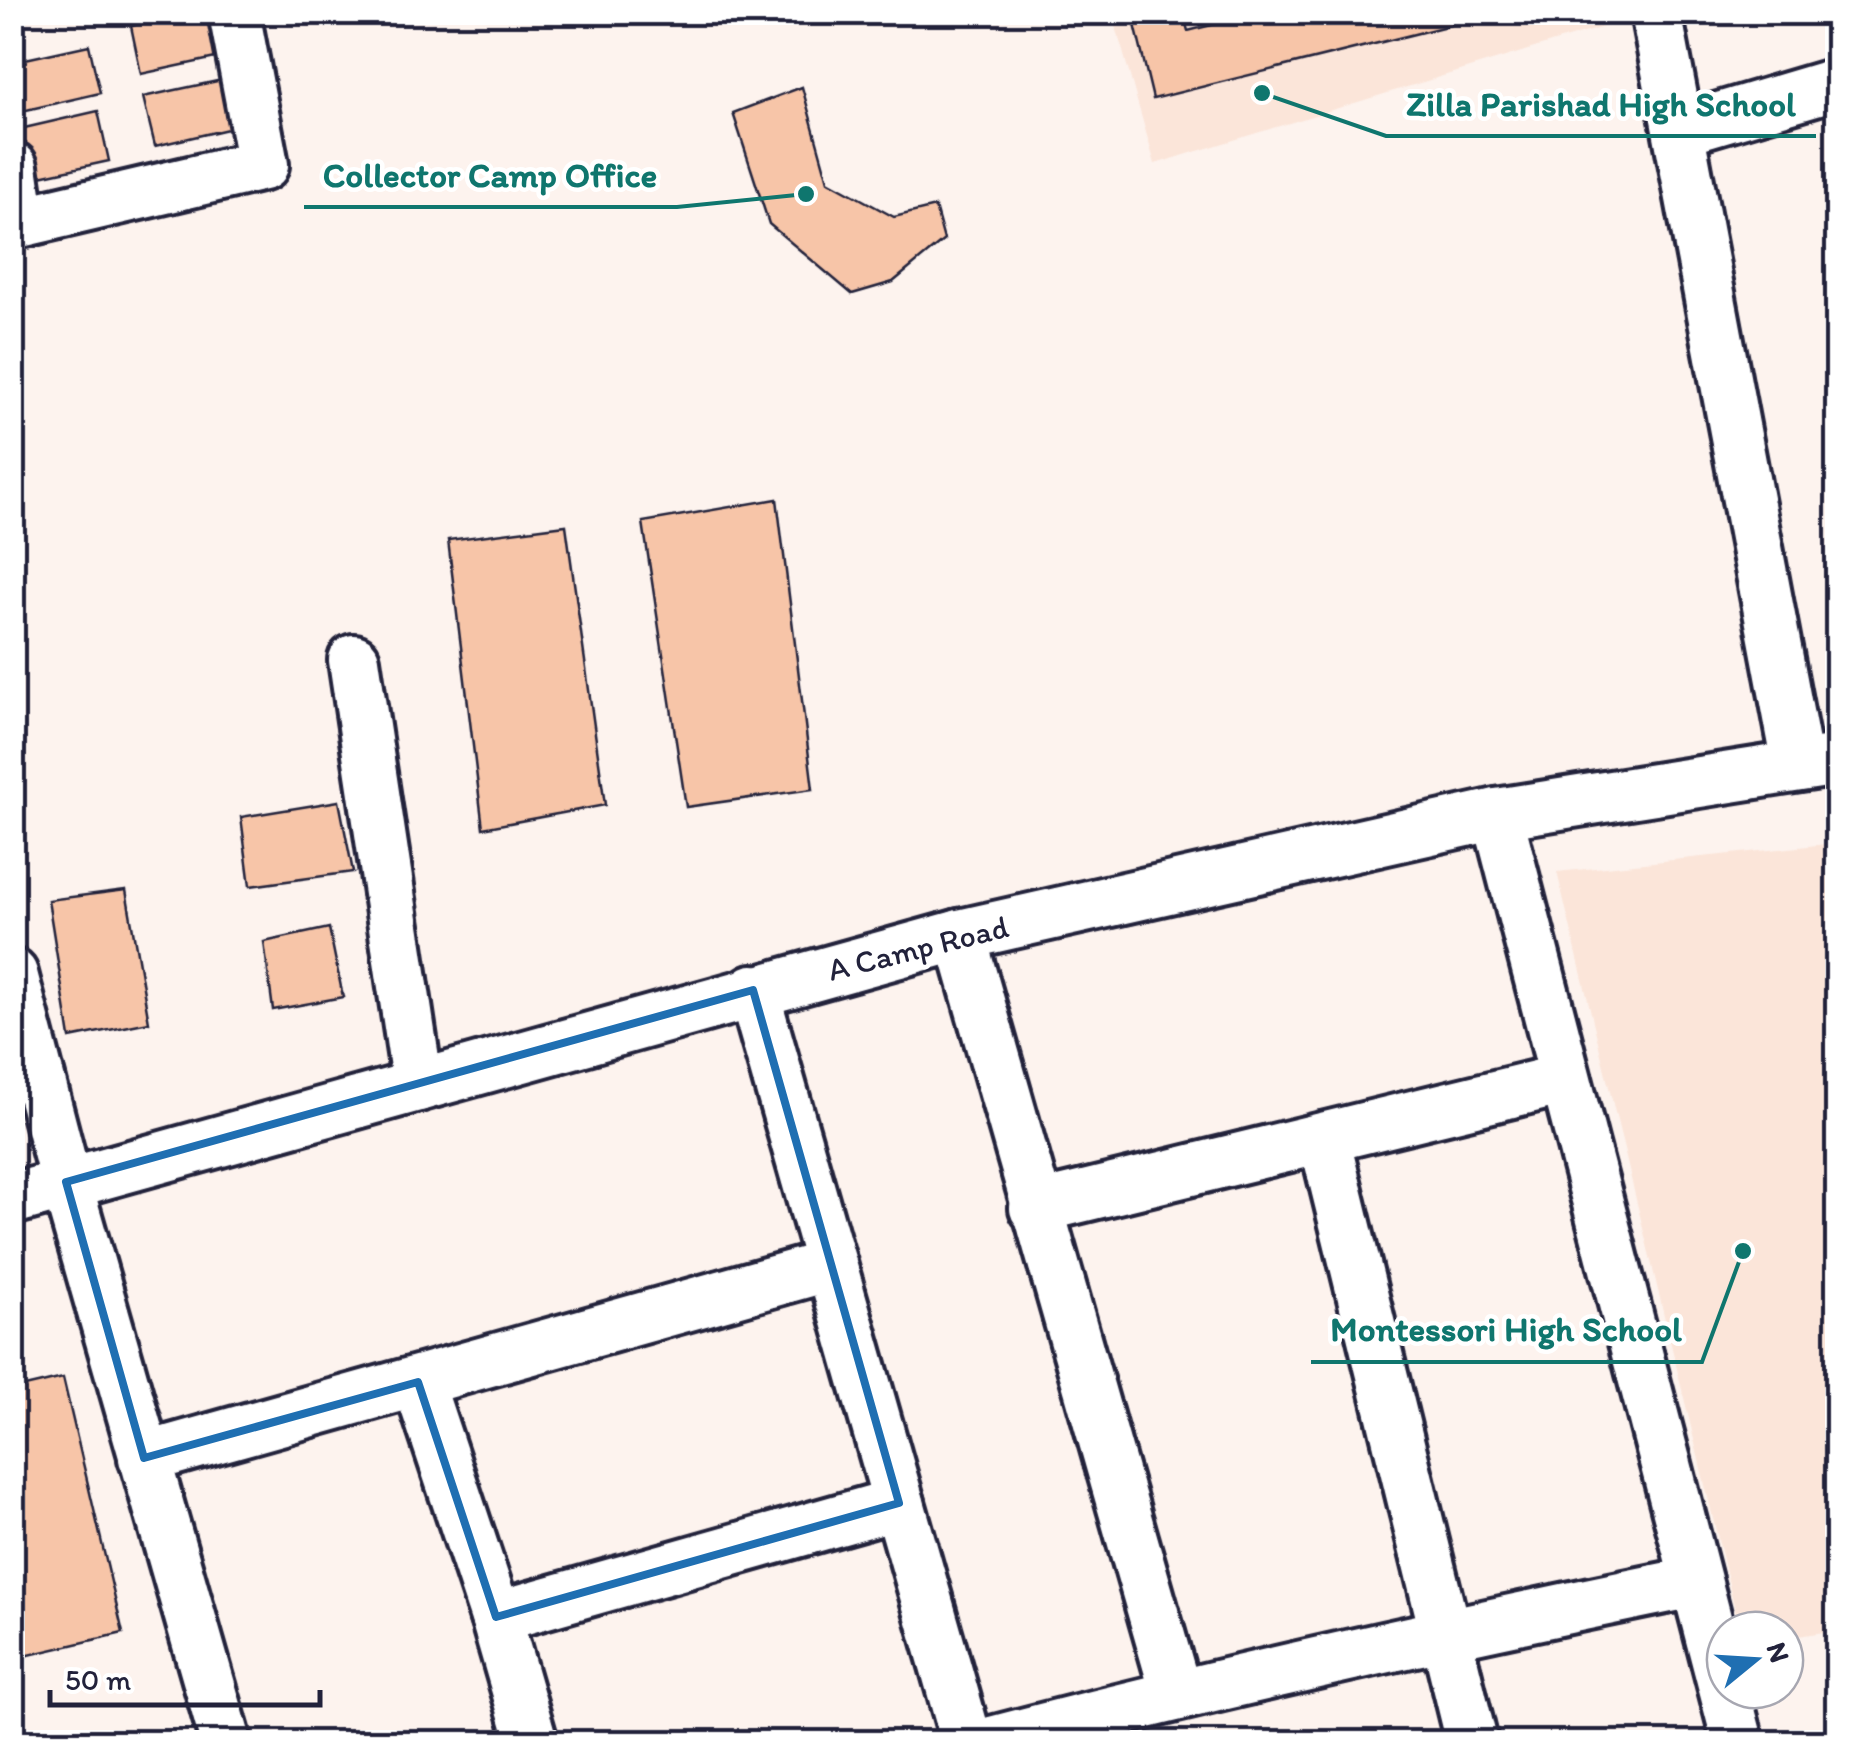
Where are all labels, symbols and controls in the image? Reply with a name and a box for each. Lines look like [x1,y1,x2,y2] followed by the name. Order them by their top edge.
[1386,71,1816,136] callout: Zilla Parishad High School
[1406,83,1796,125] text: Zilla Parishad High School
[304,142,677,207] callout: Collector Camp Office
[323,154,657,196] text: Collector Camp Office
[824,907,1012,989] street label: A Camp Road
[1311,1297,1702,1362] callout: Montessori High School
[1330,1308,1682,1350] text: Montessori High School
[1705,1610,1805,1710] north arrow
[1760,1638,1798,1667] text: N
[50,1645,320,1707] scale bar
[65,1661,131,1698] text: 50 m

